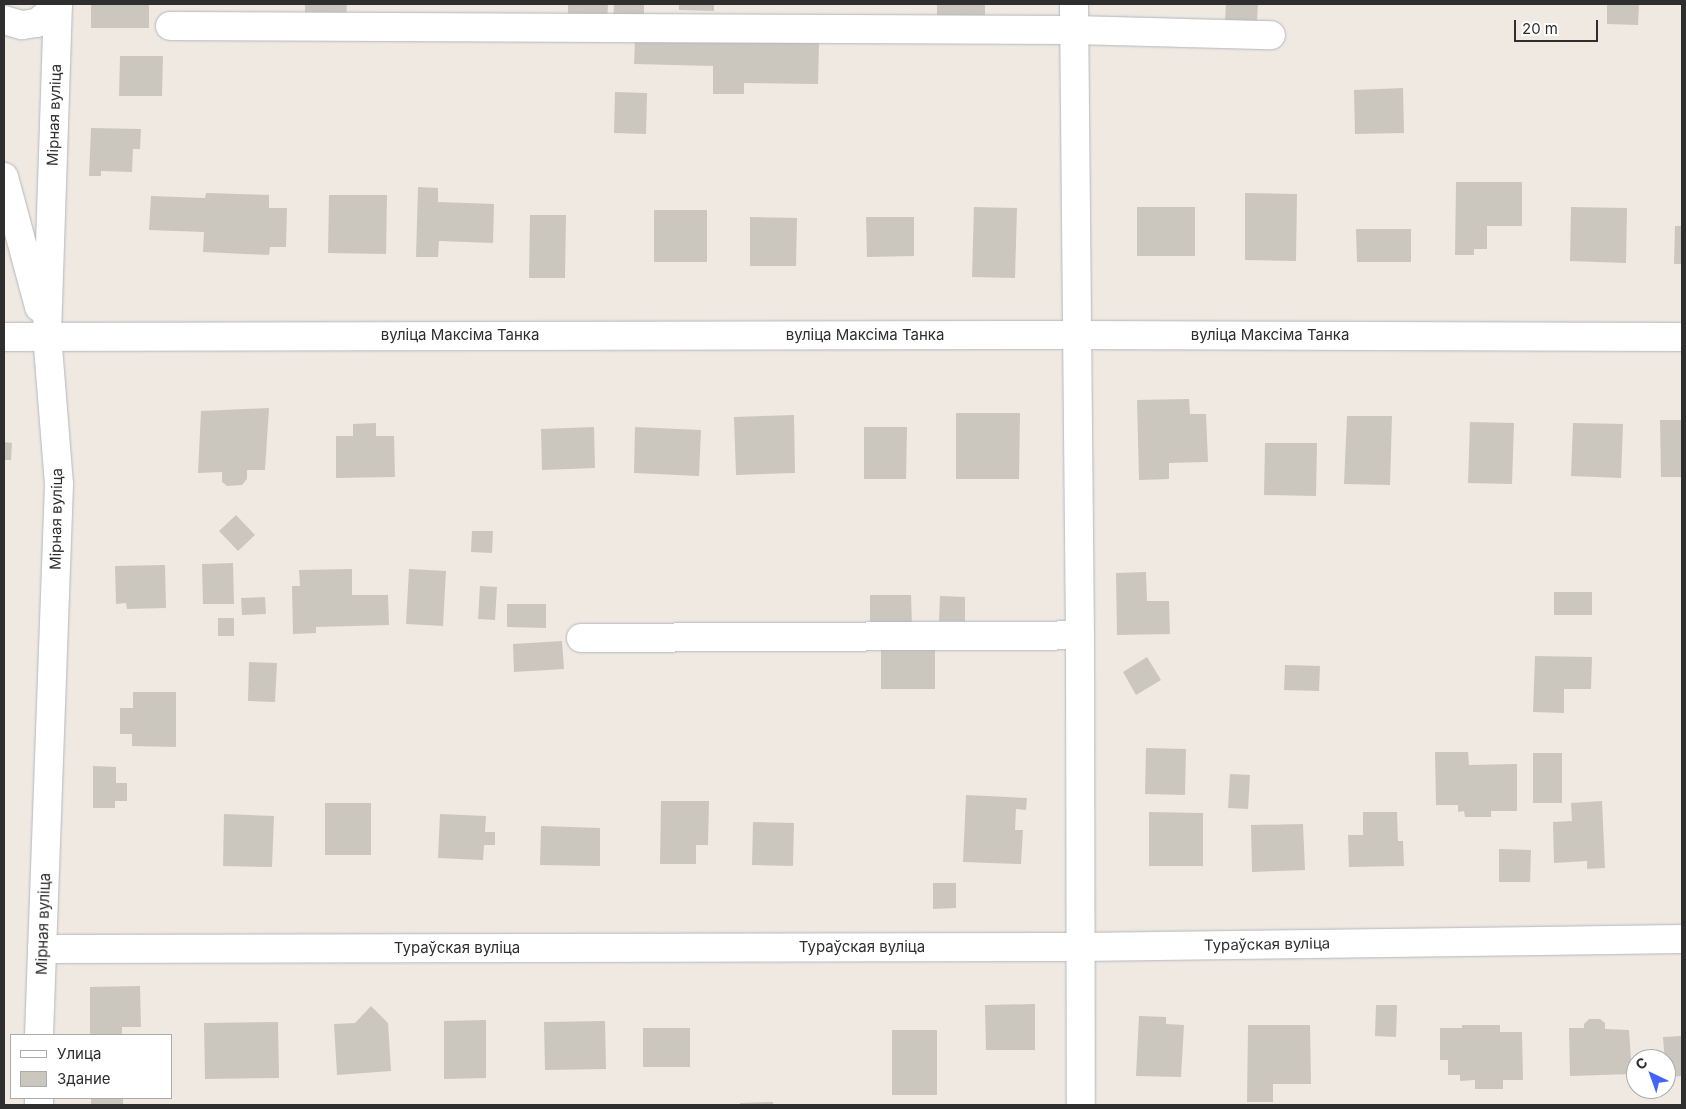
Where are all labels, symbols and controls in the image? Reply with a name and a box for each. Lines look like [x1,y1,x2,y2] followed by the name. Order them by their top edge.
[1516,10,1600,42] scale bar
[1522,19,1558,38] text: 20 m
[43,64,65,166] street label: Мірная вуліца
[381,326,539,344] street label: вуліца Максіма Танка
[786,326,944,344] street label: вуліца Максіма Танка
[1191,326,1349,344] street label: вуліца Максіма Танка
[46,468,66,570] street label: Мірная вуліца
[32,873,54,975] street label: Мірная вуліца
[1204,934,1330,954] street label: Тураўская вуліца
[799,938,925,956] street label: Тураўская вуліца
[394,939,520,957] street label: Тураўская вуліца
[10,1034,172,1099] legend
[57,1044,101,1063] text: Улица
[1626,1049,1676,1099] north arrow
[1632,1053,1651,1073] text: С
[57,1069,111,1088] text: Здание

